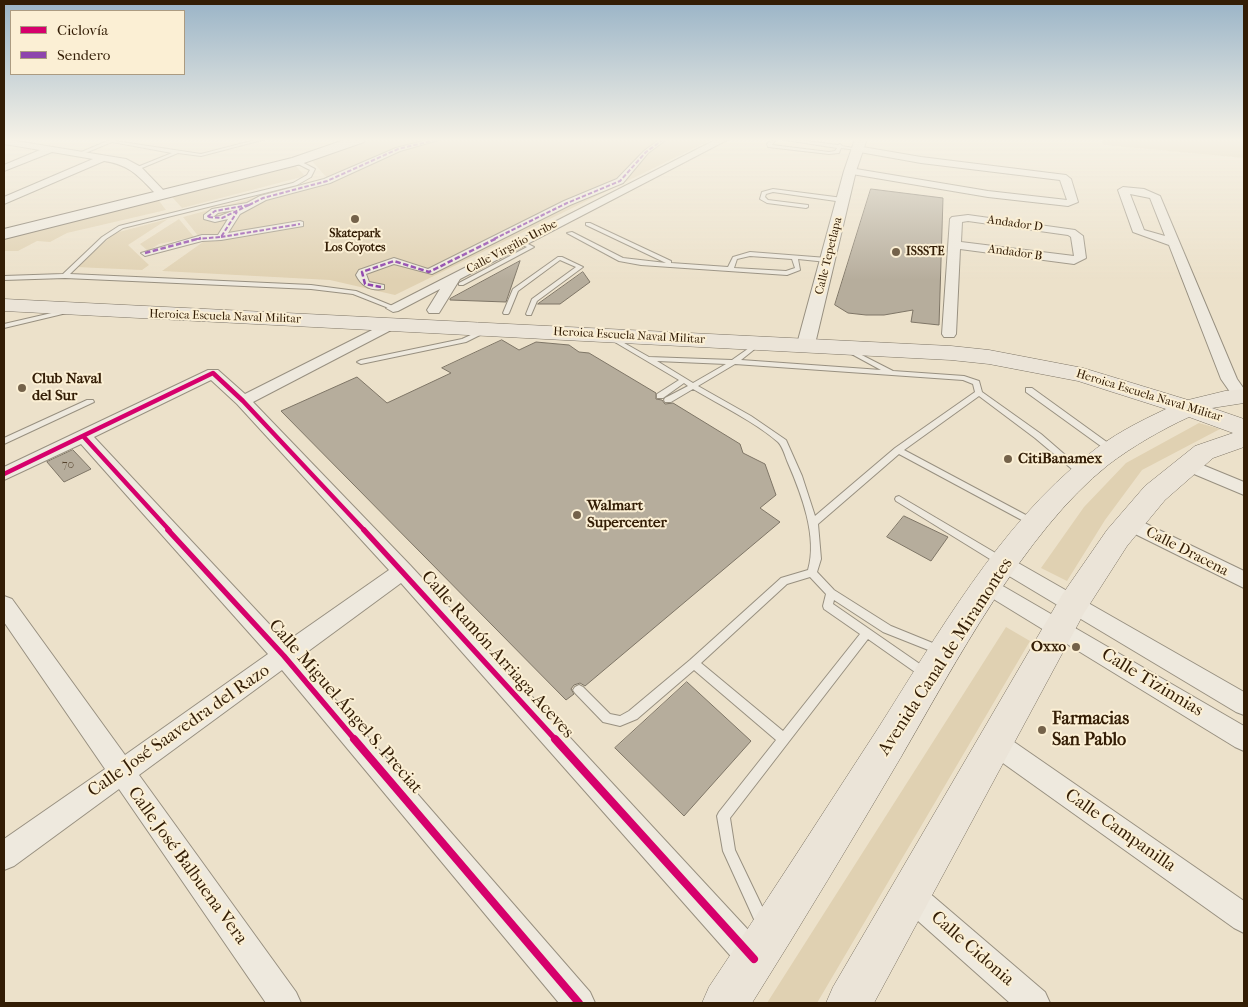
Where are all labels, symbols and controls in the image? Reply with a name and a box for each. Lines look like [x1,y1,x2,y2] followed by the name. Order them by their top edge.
[10,10,185,75] legend
[57,21,108,39] text: Ciclovía
[57,46,110,64] text: Sendero
[349,213,361,225] marker: Skatepark Los Coyotes
[986,213,1044,235] street label: Andador D
[812,216,846,296] street label: Calle Tepetlapa
[464,217,560,277] street label: Calle Virgilio Uribe
[324,227,386,255] place label: Skatepark Los Coyotes
[987,242,1043,264] street label: Andador B
[906,245,945,259] place label: ISSSTE
[890,246,902,258] marker: ISSSTE
[149,307,301,327] street label: Heroica Escuela Naval Militar
[553,325,705,347] street label: Heroica Escuela Naval Militar
[1074,367,1224,425] street label: Heroica Escuela Naval Militar
[32,370,102,405] place label: Club Naval del Sur
[16,382,28,394] marker: Club Naval del Sur
[1018,450,1102,468] place label: CitiBanamex
[1002,453,1014,465] marker: CitiBanamex
[62,458,74,472] house number: 70
[587,497,667,532] place label: Walmart Supercenter
[571,509,583,521] marker: Walmart Supercenter
[1143,523,1231,581] street label: Calle Dracena
[874,554,1018,760] street label: Avenida Canal de Miramontes
[416,567,578,743] street label: Calle Ramón Arriaga Aceves
[263,615,427,799] street label: Calle Miguel Ángel S. Preciat
[1031,638,1066,656] place label: Oxxo
[1070,641,1082,653] marker: Oxxo
[1097,644,1207,722] street label: Calle Tizinnias
[84,660,274,802] street label: Calle José Saavedra del Razo
[1052,709,1129,752] place label: Farmacias San Pablo
[1036,724,1048,736] marker: Farmacias San Pablo
[123,783,251,949] street label: Calle José Balbuena Vera
[1060,785,1180,877] street label: Calle Campanilla
[926,907,1018,991] street label: Calle Cidonia

